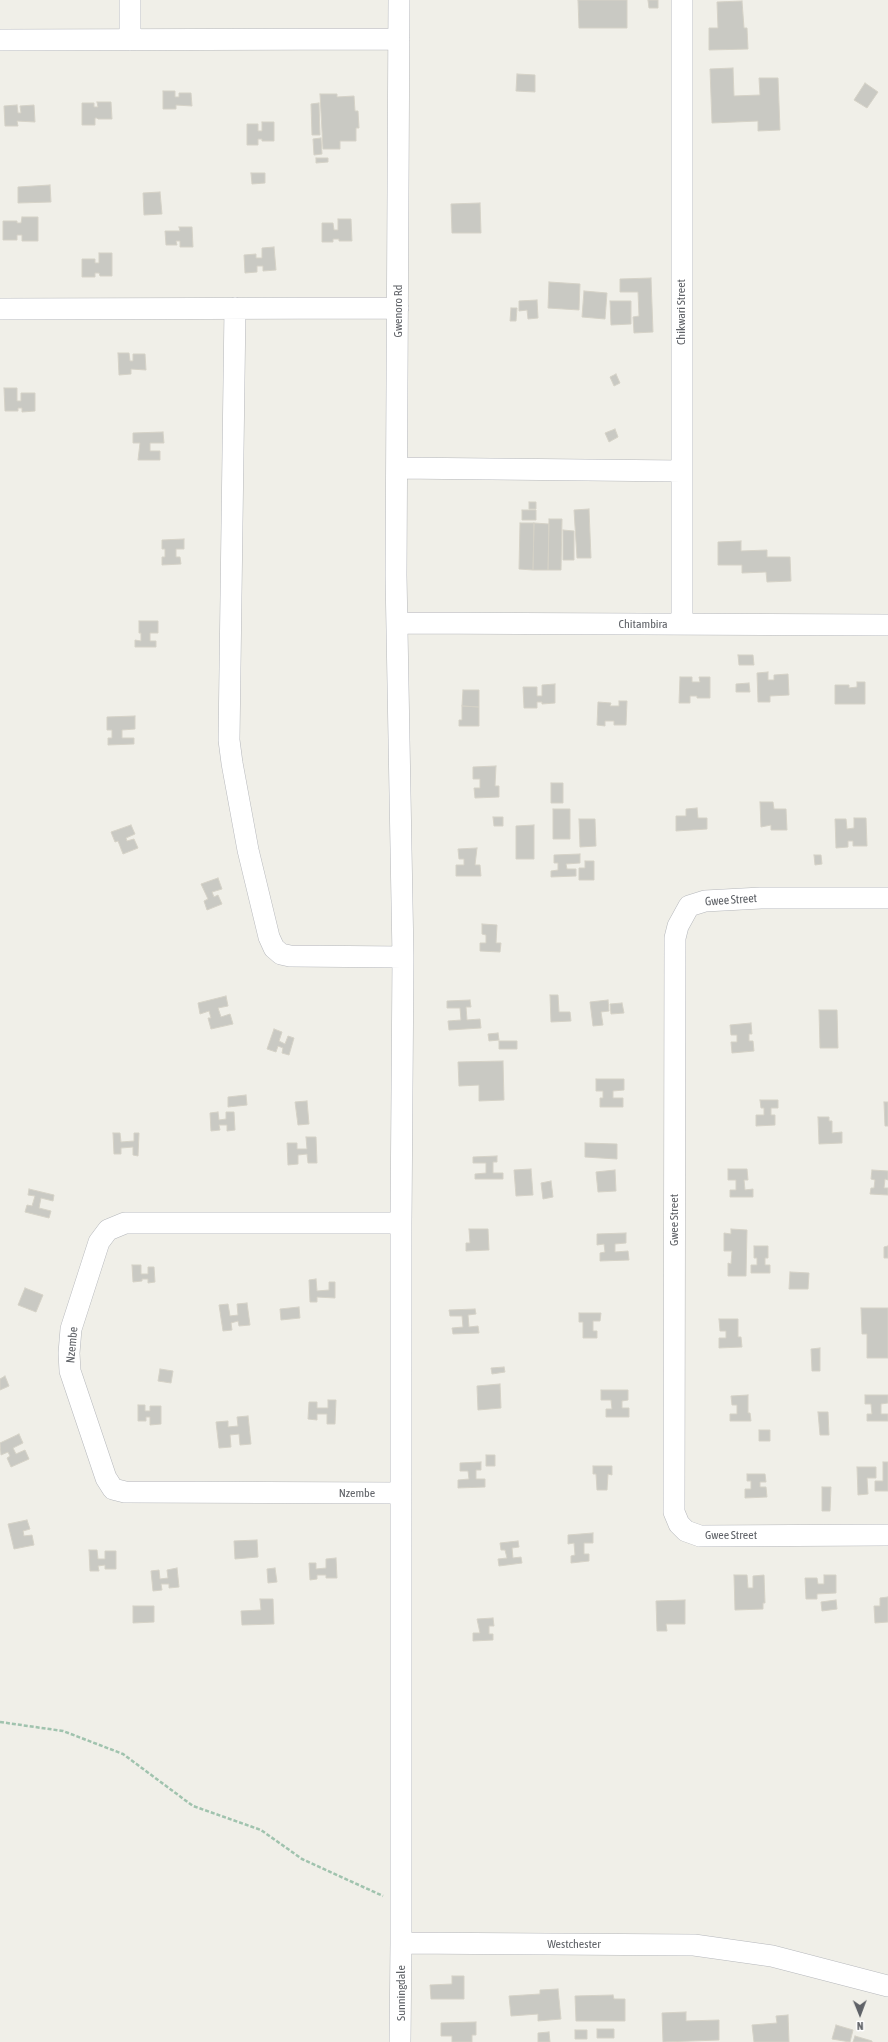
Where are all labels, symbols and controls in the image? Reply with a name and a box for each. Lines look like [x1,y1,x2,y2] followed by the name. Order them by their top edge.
[674,279,688,345] street label: Chikwari Street
[391,285,405,337] street label: Gwenoro Rd
[619,617,667,631] street label: Chitambira
[704,891,758,909] street label: Gwee Street
[667,1194,681,1246] street label: Gwee Street
[63,1326,81,1364] street label: Nzembe
[339,1486,375,1500] street label: Nzembe
[705,1528,757,1542] street label: Gwee Street
[547,1937,601,1951] street label: Westchester
[394,1965,408,2021] street label: Sunningdale
[840,1994,880,2034] north arrow
[857,2020,864,2032] text: N

